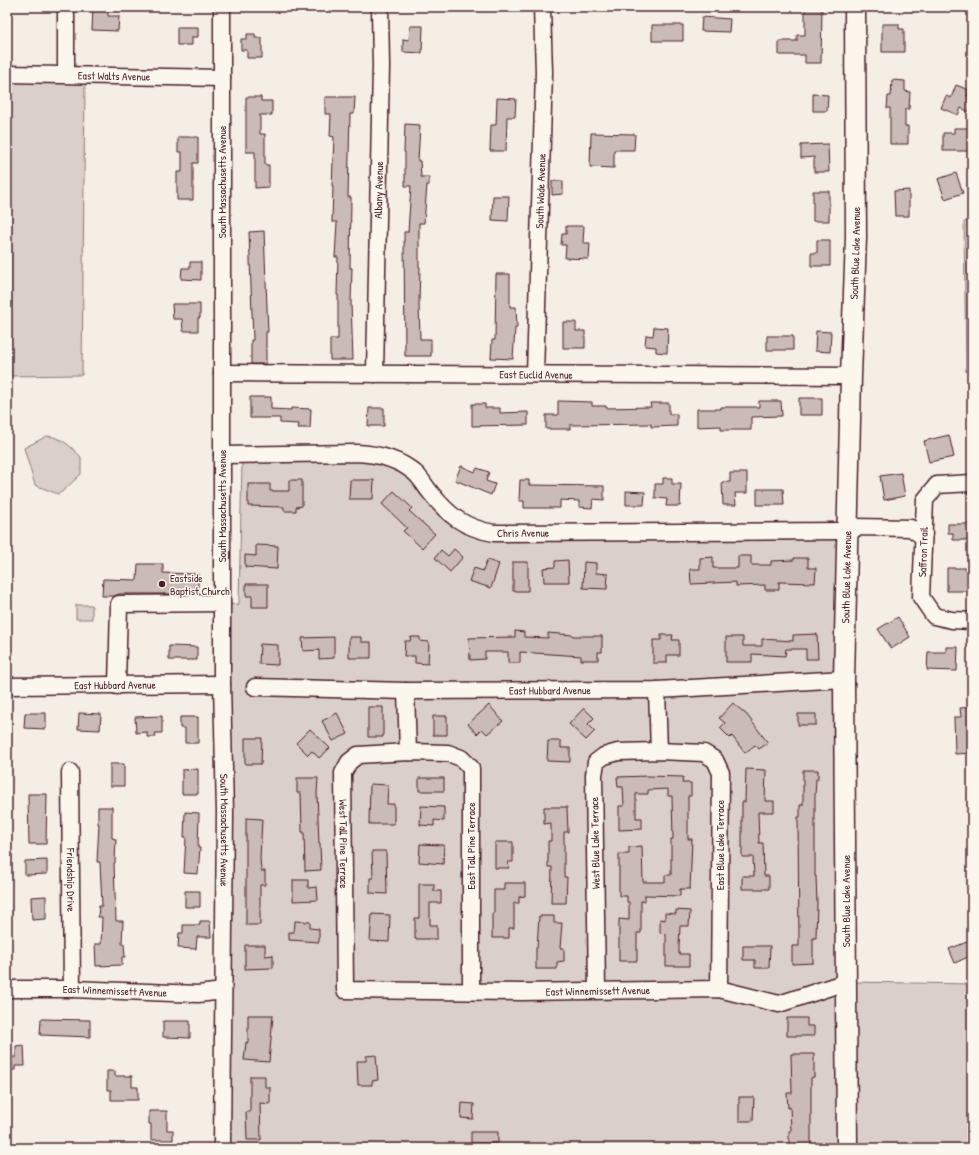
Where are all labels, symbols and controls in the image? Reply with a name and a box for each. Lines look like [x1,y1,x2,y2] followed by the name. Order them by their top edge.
[78,68,151,84] street label: East Walts Avenue
[215,125,229,238] street label: South Massachusetts Avenue
[532,153,549,229] street label: South Wade Avenue
[371,161,386,219] street label: Albany Avenue
[847,206,863,300] street label: South Blue Lake Avenue
[499,367,573,382] street label: East Euclid Avenue
[215,449,229,562] street label: South Massachusetts Avenue
[497,526,550,540] street label: Chris Avenue
[915,527,931,577] street label: Saffron Trail
[838,530,854,623] street label: South Blue Lake Avenue
[170,571,230,598] place label: Eastside Baptist Church
[157,579,167,589] marker: Eastside Baptist Church
[74,678,157,692] street label: East Hubbard Avenue
[509,683,591,698] street label: East Hubbard Avenue
[217,773,232,887] street label: South Massachusetts Avenue
[587,796,603,889] street label: West Blue Lake Terrace
[336,799,351,889] street label: West Tall Pine Terrace
[713,799,727,890] street label: East Blue Lake Terrace
[464,802,478,890] street label: East Tall Pine Terrace
[64,847,78,913] street label: Friendship Drive
[839,854,853,947] street label: South Blue Lake Avenue
[63,982,168,1000] street label: East Winnemissett Avenue
[546,983,651,999] street label: East Winnemissett Avenue

